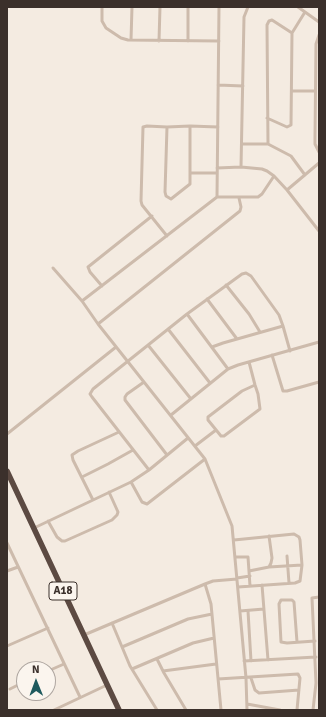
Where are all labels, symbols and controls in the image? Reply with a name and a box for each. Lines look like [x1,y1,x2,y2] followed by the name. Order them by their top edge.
[49,582,77,600] road number: A18
[16,661,56,701] north arrow
[32,663,40,676] text: N

